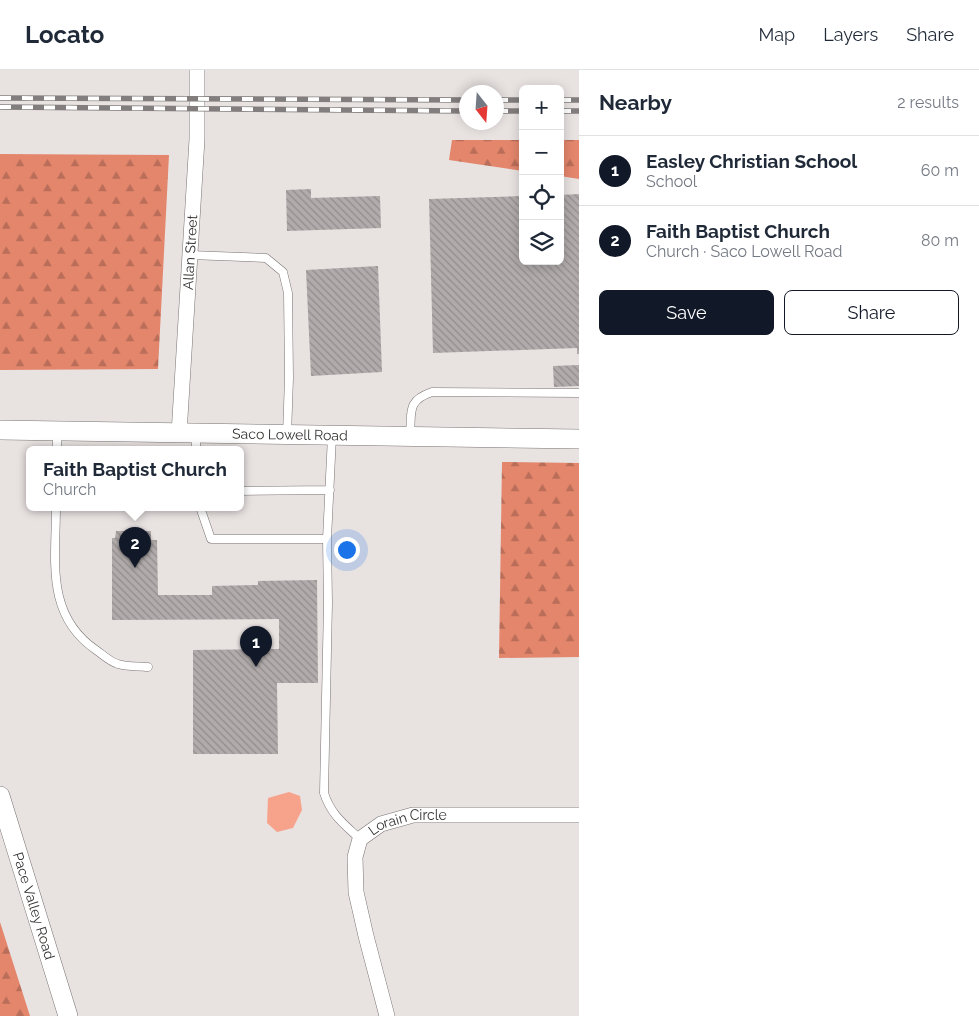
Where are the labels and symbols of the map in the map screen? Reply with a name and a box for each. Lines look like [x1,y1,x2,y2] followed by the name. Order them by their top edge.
[459,85,504,130] north arrow
[180,214,200,290] street label: Allan Street
[232,426,348,443] street label: Saco Lowell Road
[119,527,151,568] pin: 2
[334,537,360,563] your location
[240,626,272,667] pin: 1
[365,807,447,838] street label: Lorain Circle
[10,850,58,962] street label: Pace Valley Road

